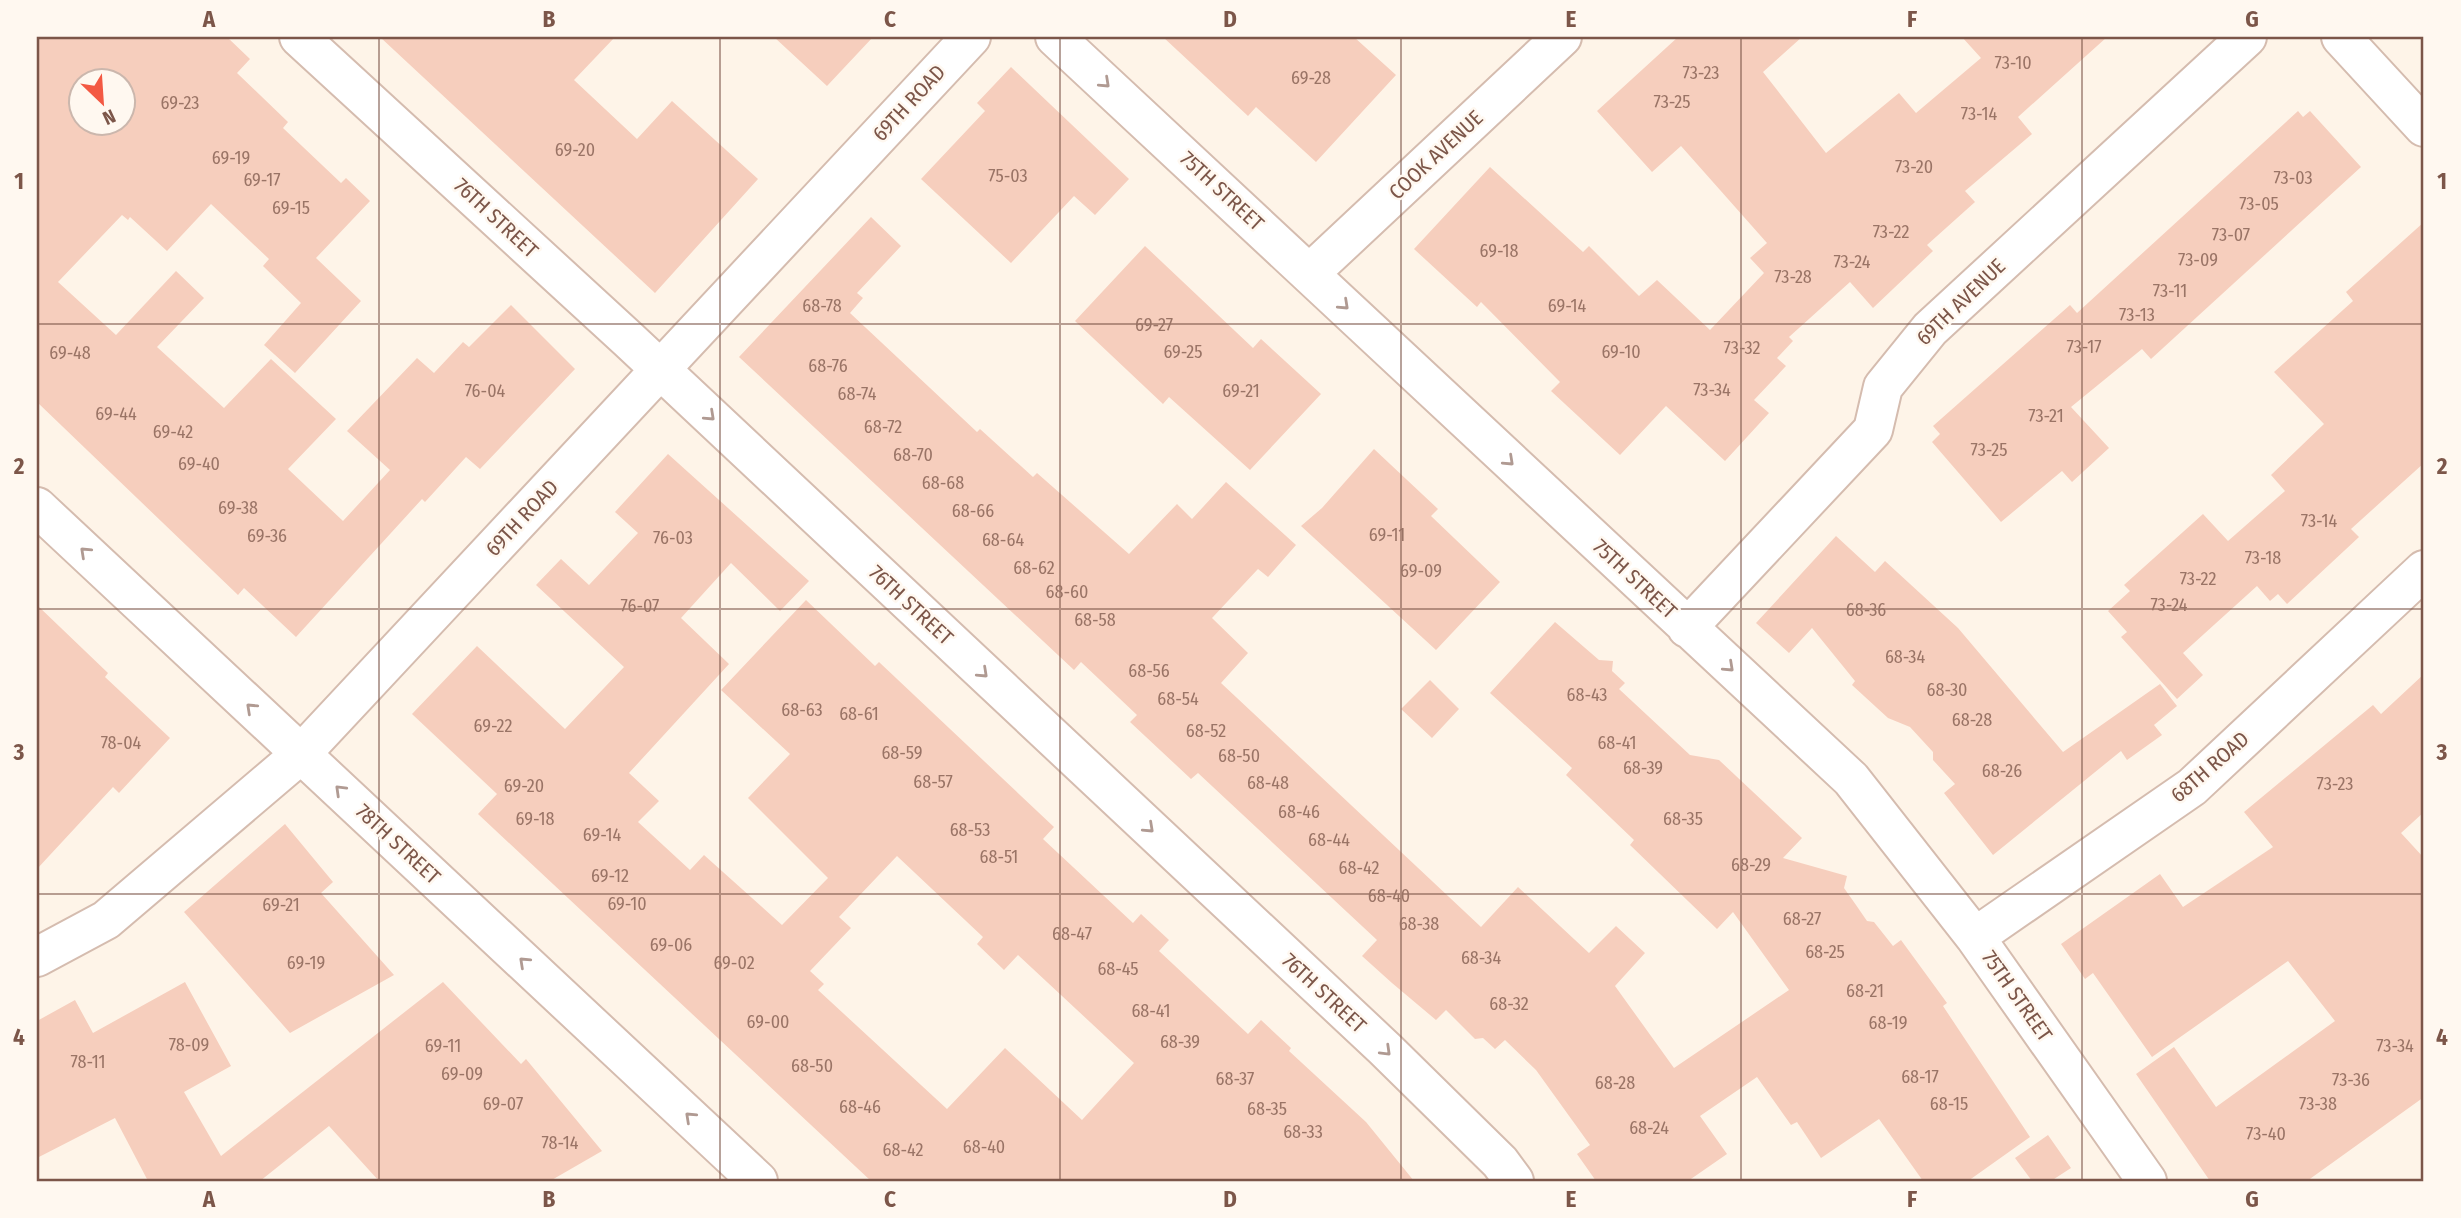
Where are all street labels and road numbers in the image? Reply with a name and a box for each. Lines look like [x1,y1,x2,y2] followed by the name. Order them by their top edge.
[867,59,951,147] street label: 69TH ROAD
[1384,105,1488,205] street label: COOK AVENUE
[1175,146,1269,236] street label: 75TH STREET
[449,173,544,264] street label: 76TH STREET
[1911,253,2011,351] street label: 69TH AVENUE
[480,474,564,562] street label: 69TH ROAD
[1588,534,1682,624] street label: 75TH STREET
[864,560,959,651] street label: 76TH STREET
[2165,726,2255,808] street label: 68TH ROAD
[350,798,446,890] street label: 78TH STREET
[1976,946,2058,1047] street label: 75TH STREET
[1277,948,1372,1039] street label: 76TH STREET

